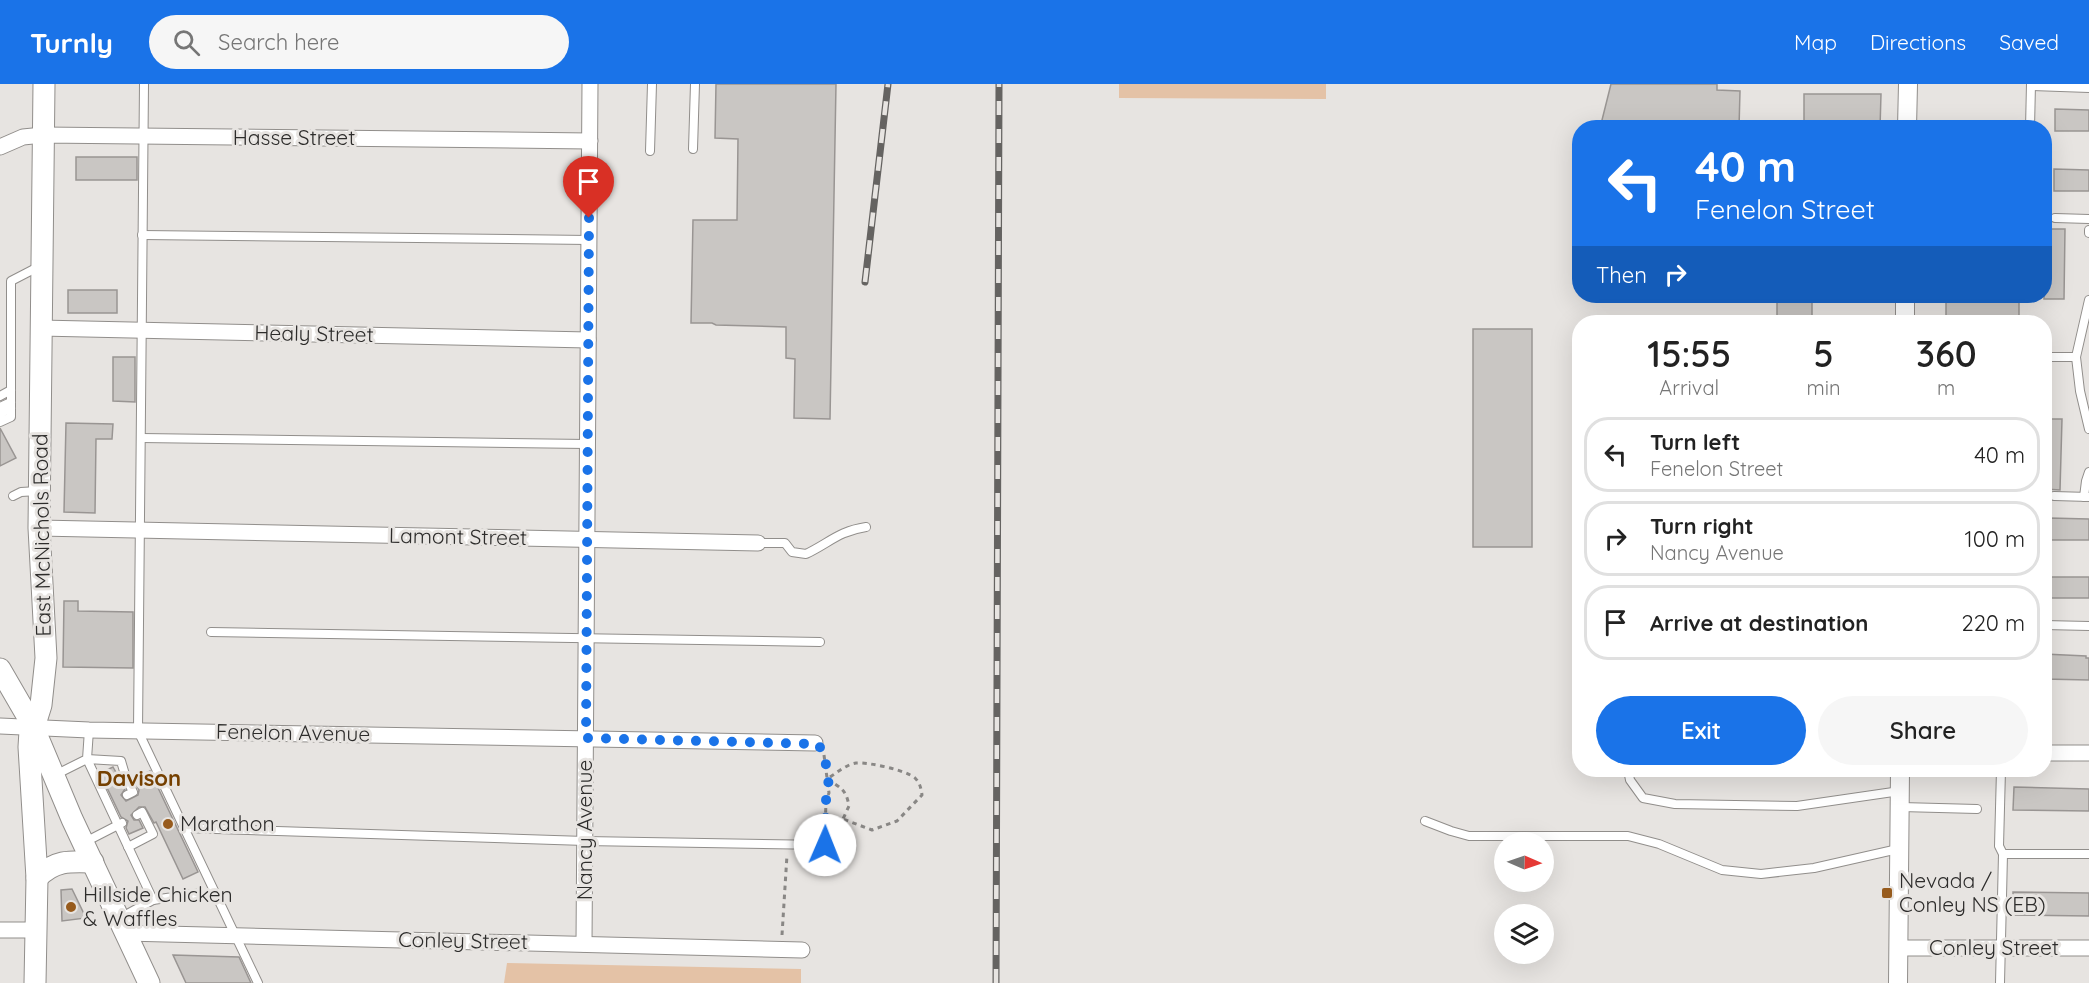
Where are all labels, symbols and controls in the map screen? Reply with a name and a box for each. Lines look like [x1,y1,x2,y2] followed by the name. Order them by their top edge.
[149,15,569,69] search box
[30,25,113,60] text: Turnly
[170,26,203,59] icon: search
[218,28,339,56] text: Search here
[1794,29,1837,55] text: Map
[1870,29,1966,55] text: Directions
[1999,29,2059,55] text: Saved
[233,124,355,150] street label: Hasse Street
[1695,140,1796,193] text: 40 m
[1596,144,1674,222] icon: left
[563,156,614,218] pin
[572,165,605,198] icon: arrive
[1695,192,1875,226] text: Fenelon Street
[1659,258,1692,291] icon: right
[1596,261,1647,289] text: Then
[254,319,374,347] street label: Healy Street
[1647,331,1731,376] text: 15:55
[1813,331,1834,376] text: 5
[1916,331,1977,376] text: 360
[1659,375,1719,400] text: Arrival
[1806,375,1840,400] text: min
[1937,375,1955,400] text: m
[1650,428,1740,456] text: Turn left
[26,433,56,637] street label: East McNichols Road
[1599,438,1632,471] icon: left
[1974,441,2025,469] text: 40 m
[1650,456,1783,481] text: Fenelon Street
[1650,512,1754,540] text: Turn right
[389,522,527,550] street label: Lamont Street
[1599,522,1632,555] icon: right
[1965,525,2025,553] text: 100 m
[1650,540,1784,565] text: Nancy Avenue
[1599,606,1632,639] icon: arrive
[1650,609,1868,637] text: Arrive at destination
[1961,609,2025,637] text: 220 m
[1596,696,1806,765] button: Exit
[1818,696,2028,765] button: Share
[216,718,370,746] street label: Fenelon Avenue
[571,760,597,900] street label: Nancy Avenue
[97,764,181,792] district label: Davison
[180,810,275,836] place label: Marathon
[793,813,857,877] position arrow
[161,817,175,831] marker: Marathon
[1494,832,1554,892] north arrow
[1494,832,1554,964] map controls
[1899,867,2046,917] place label: Nevada / Conley NS (EB)
[83,881,233,931] place label: Hillside Chicken & Waffles
[1880,886,1894,900] marker: Nevada / Conley NS (EB)
[64,900,78,914] marker: Hillside Chicken & Waffles
[1494,904,1554,964] button: layers
[398,926,528,954] street label: Conley Street
[1929,934,2059,960] street label: Conley Street

